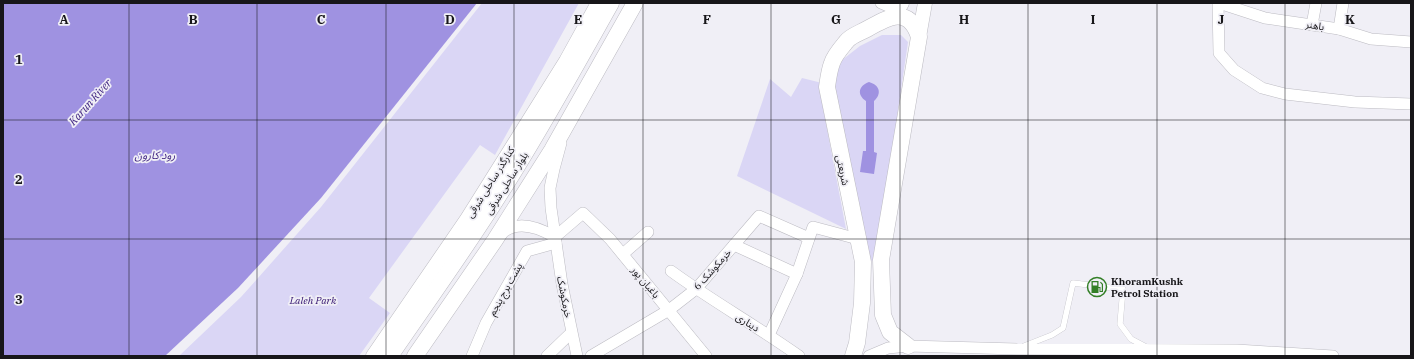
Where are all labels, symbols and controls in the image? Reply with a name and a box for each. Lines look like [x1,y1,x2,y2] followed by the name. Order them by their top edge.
[59,11,69,28] text: A
[188,11,198,28] text: B
[317,11,326,28] text: C
[445,11,455,28] text: D
[574,11,582,28] text: E
[703,11,711,28] text: F
[831,11,841,28] text: G
[959,11,970,28] text: H
[1091,11,1096,28] text: I
[1218,11,1225,28] text: J
[1345,11,1355,28] text: K
[1304,17,1325,33] street label: باهنر
[15,51,23,68] text: 1
[65,75,115,129] water label: Karun River
[463,143,518,220] street label: کنارگذر ساحلی شرقی
[135,148,175,162] water label: رود کارون
[482,149,531,217] street label: بلوار ساحلی شرقی
[833,154,852,187] street label: شریعتی
[15,171,23,188] text: 2
[691,246,734,292] street label: خرمکوشک 6
[486,260,526,318] street label: پشت برج پنجم
[628,263,663,301] street label: باغبان پور
[554,275,575,319] street label: خرمکوشک
[1111,275,1184,300] place label: KhoramKushk Petrol Station
[1086,276,1108,298] fuel station icon: KhoramKushk Petrol Station
[15,291,23,308] text: 3
[289,294,337,307] park label: Laleh Park
[734,310,762,335] street label: دیناری

